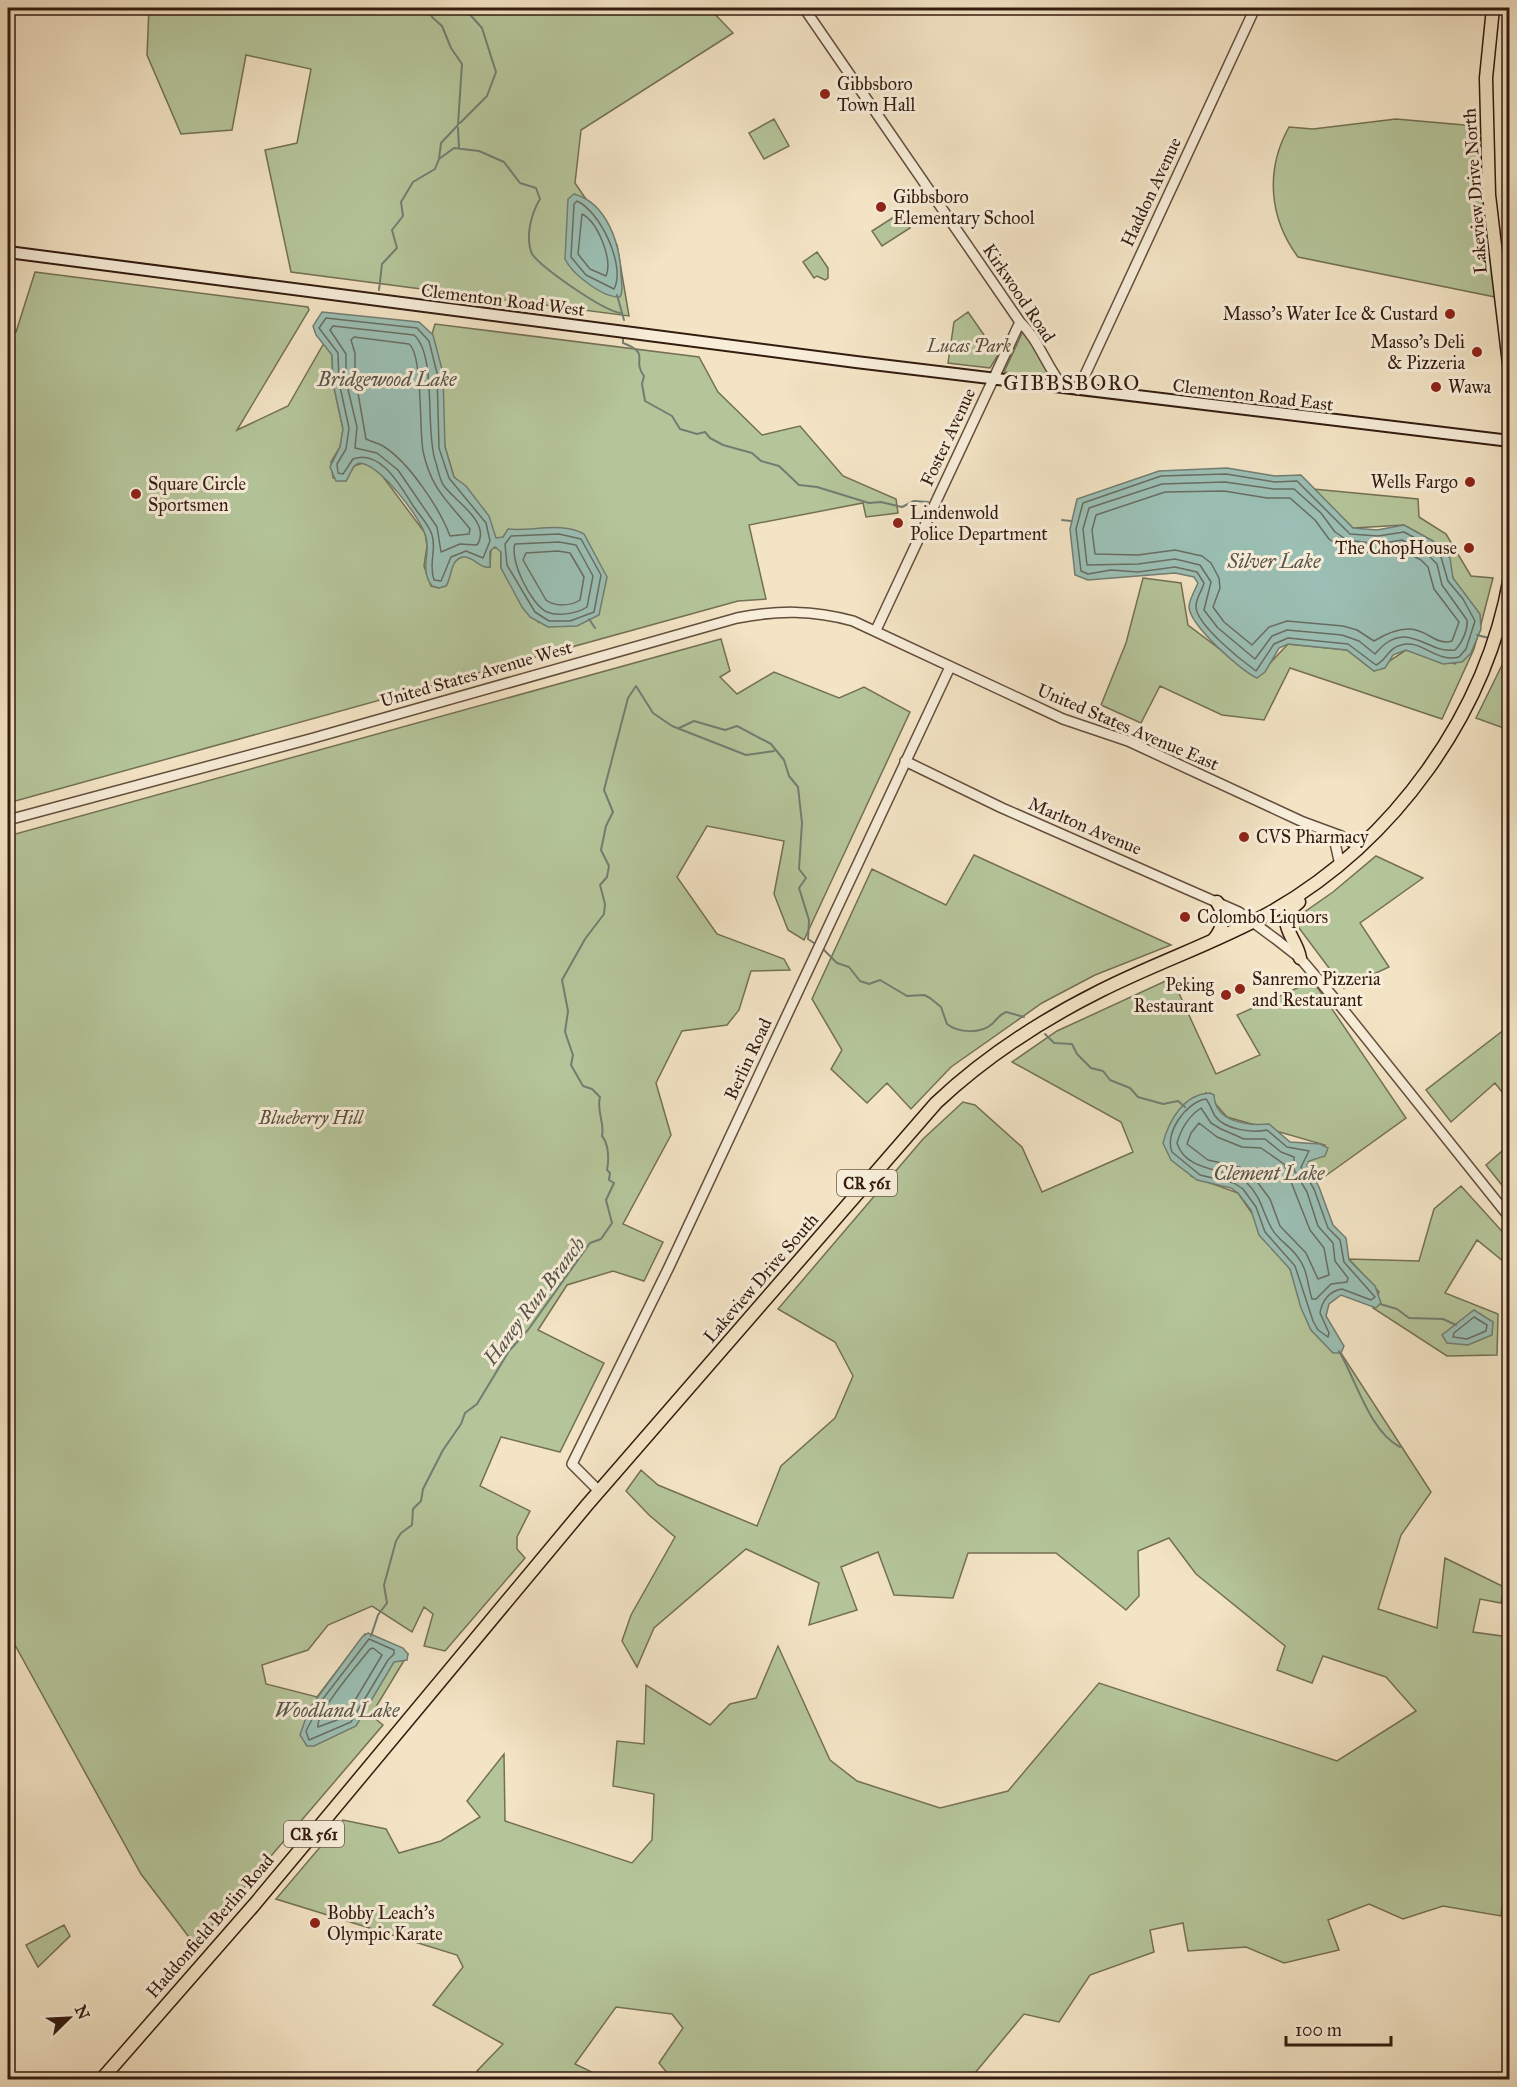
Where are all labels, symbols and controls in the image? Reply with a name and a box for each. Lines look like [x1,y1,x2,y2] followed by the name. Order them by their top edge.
[837,73,915,116] place label: Gibbsboro Town Hall
[818,87,832,101] marker: Gibbsboro Town Hall
[1458,107,1492,275] street label: Lakeview Drive North
[1116,134,1186,250] street label: Haddon Avenue
[893,186,1035,229] place label: Gibbsboro Elementary School
[874,200,888,214] marker: Gibbsboro Elementary School
[978,240,1060,346] street label: Kirkwood Road
[420,279,587,321] street label: Clementon Road West
[1223,303,1438,325] place label: Masso's Water Ice & Custard
[1443,307,1457,321] marker: Masso's Water Ice & Custard
[1370,331,1465,374] place label: Masso's Deli & Pizzeria
[926,335,1011,357] park label: Lucas Park
[1470,345,1484,359] marker: Masso's Deli & Pizzeria
[316,367,457,391] water label: Bridgewood Lake
[1003,370,1141,396] district label: GIBBSBORO
[1171,374,1335,416] street label: Clementon Road East
[1448,376,1491,398] place label: Wawa
[1429,380,1443,394] marker: Wawa
[916,384,980,490] street label: Foster Avenue
[1371,471,1458,494] place label: Wells Fargo
[148,473,246,516] place label: Square Circle Sportsmen
[1463,475,1477,489] marker: Wells Fargo
[129,487,143,501] marker: Square Circle Sportsmen
[910,502,1048,545] place label: Lindenwold Police Department
[891,516,905,530] marker: Lindenwold Police Department
[1335,537,1457,559] place label: The ChopHouse
[1462,541,1476,555] marker: The ChopHouse
[1227,549,1321,573] water label: Silver Lake
[378,636,575,712] street label: United States Avenue West
[1034,679,1223,775] street label: United States Avenue East
[1025,792,1145,860] street label: Marlton Avenue
[1256,826,1369,848] place label: CVS Pharmacy
[1237,830,1251,844] marker: CVS Pharmacy
[1197,906,1328,929] place label: Colombo Liquors
[1178,910,1192,924] marker: Colombo Liquors
[1252,968,1381,1011] place label: Sanremo Pizzeria and Restaurant
[1133,974,1215,1017] place label: Peking Restaurant
[1233,982,1247,996] marker: Sanremo Pizzeria and Restaurant
[1219,988,1233,1002] marker: Peking Restaurant
[719,1015,777,1103] street label: Berlin Road
[258,1107,365,1129] park label: Blueberry Hill
[1213,1161,1325,1185] water label: Clement Lake
[837,1170,897,1196] road number: CR 561
[699,1209,823,1347] street label: Lakeview Drive South
[478,1232,590,1370] water label: Haney Run Branch
[275,1698,400,1722] water label: Woodland Lake
[284,1821,344,1847] road number: CR 561
[141,1849,279,2003] street label: Haddonfield Berlin Road
[327,1902,443,1945] place label: Bobby Leach's Olympic Karate
[308,1916,322,1930] marker: Bobby Leach's Olympic Karate
[39,1988,99,2048] north arrow
[71,2002,94,2023] text: N
[1286,2009,1391,2047] scale bar
[1295,2019,1342,2041] text: 100 m

